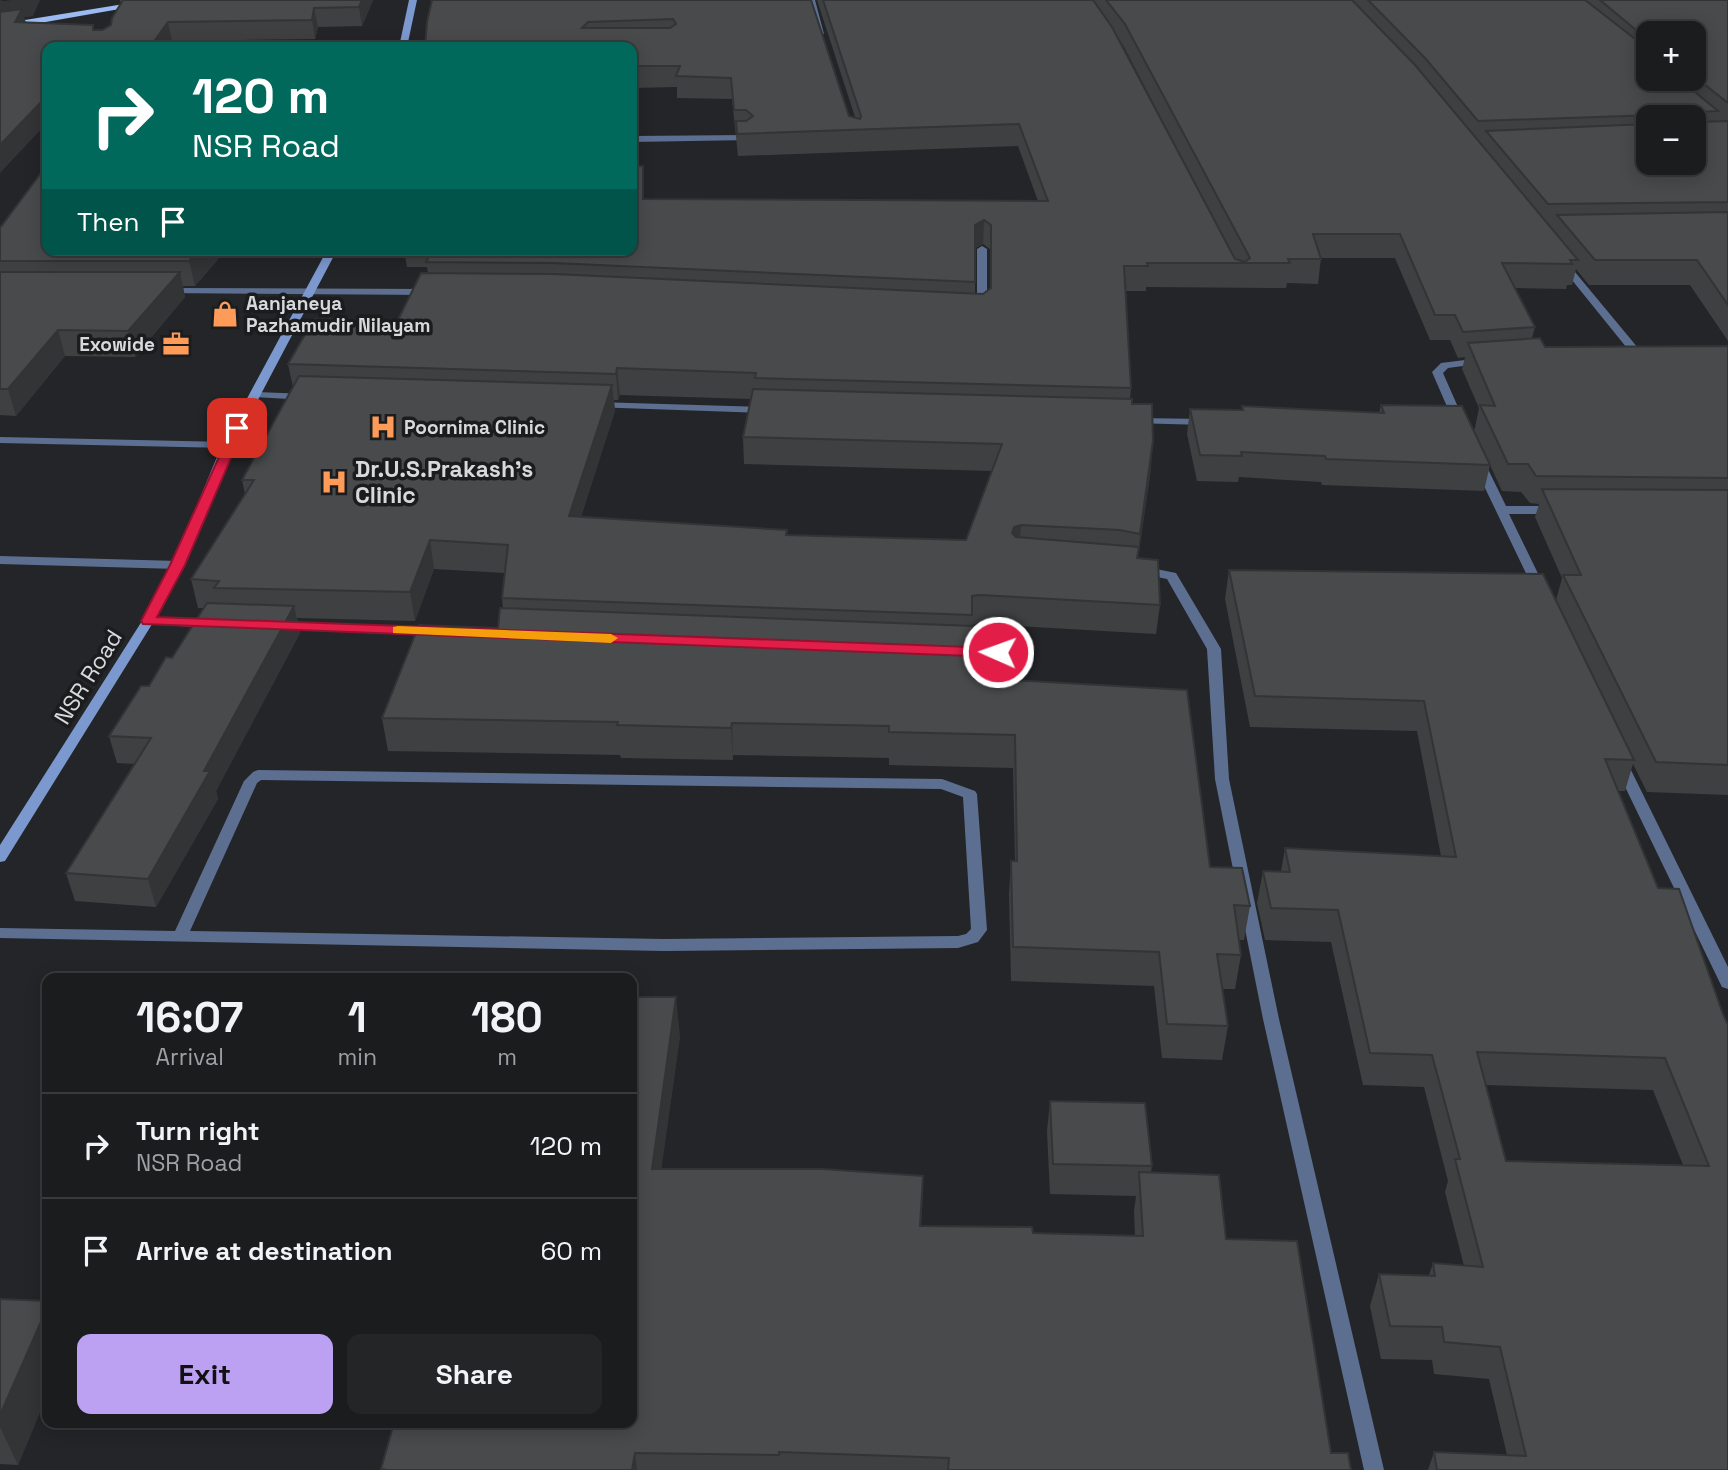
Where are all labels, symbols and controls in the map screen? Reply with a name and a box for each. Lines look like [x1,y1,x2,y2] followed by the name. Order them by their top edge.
[1636,21,1706,175] map controls
[1636,21,1706,91] button: +
[192,65,329,127] text: 120 m
[77,70,168,161] icon: right
[1636,105,1706,175] button: −
[192,126,340,166] text: NSR Road
[154,203,192,241] icon: arrive
[77,205,140,239] text: Then
[246,291,431,338] place label: Aanjaneya Pazhamudir Nilayam
[210,299,240,329] shop icon: Aanjaneya Pazhamudir Nilayam
[161,329,191,359] office icon: Exowide
[79,332,155,357] place label: Exowide
[207,398,267,458] pin
[218,409,256,447] icon: arrive
[368,412,398,442] hospital icon: Poornima Clinic
[404,415,545,440] place label: Poornima Clinic
[355,454,533,510] place label: Dr.U.S.Prakash's Clinic
[319,467,349,497] hospital icon: Dr.U.S.Prakash's Clinic
[961,615,1035,689] position arrow
[47,624,129,730] street label: NSR Road
[136,991,243,1044] text: 16:07
[348,991,367,1044] text: 1
[471,991,543,1044] text: 180
[156,1042,224,1072] text: Arrival
[338,1042,377,1072] text: min
[497,1042,517,1072] text: m
[136,1114,260,1148] text: Turn right
[77,1127,115,1165] icon: right
[530,1129,602,1163] text: 120 m
[136,1148,242,1178] text: NSR Road
[77,1232,115,1270] icon: arrive
[136,1234,393,1268] text: Arrive at destination
[540,1234,602,1268] text: 60 m
[77,1334,333,1414] button: Exit
[347,1334,602,1414] button: Share

